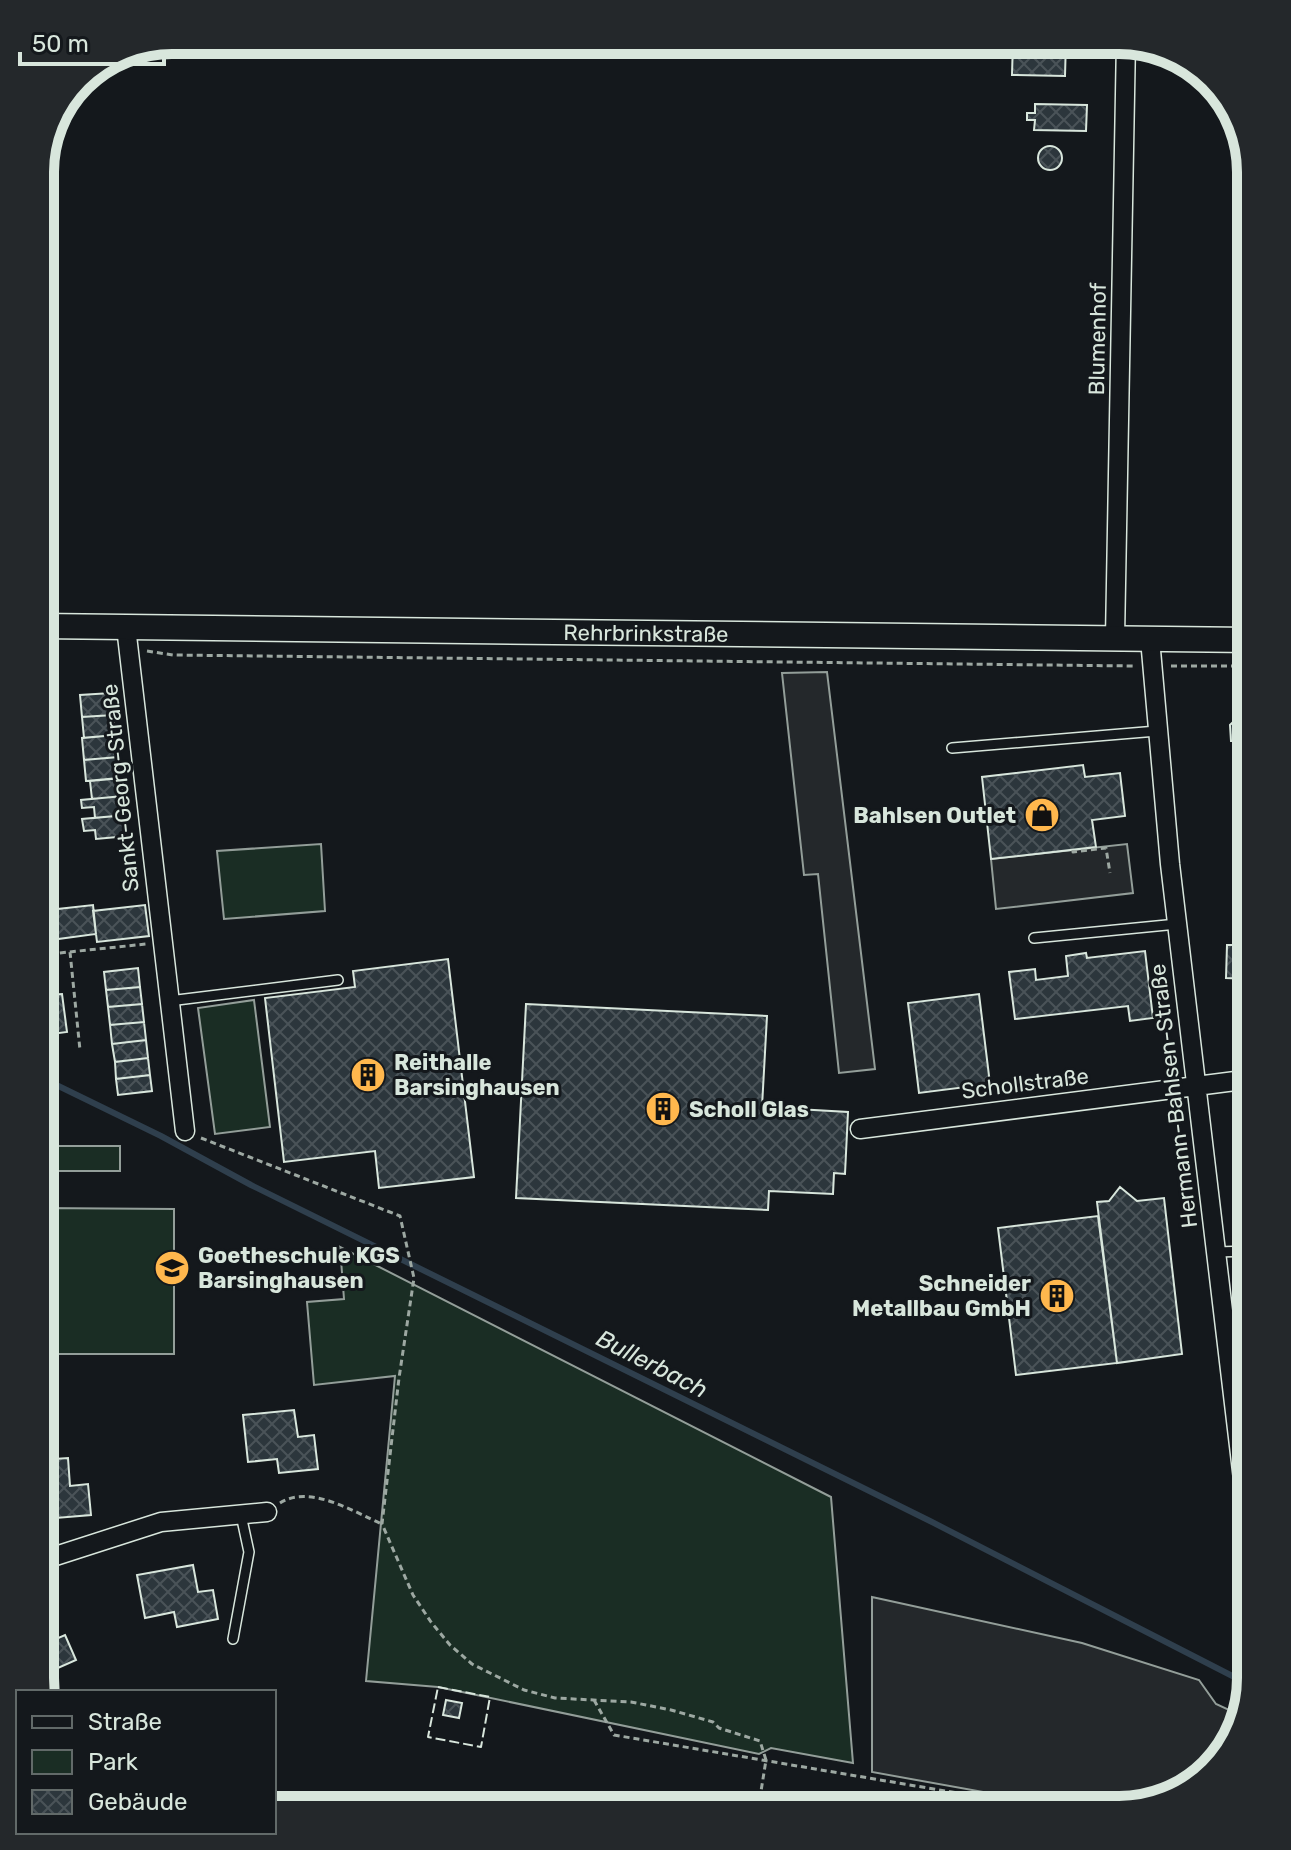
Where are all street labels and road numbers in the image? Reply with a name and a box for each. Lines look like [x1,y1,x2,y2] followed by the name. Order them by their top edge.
[1083,282,1112,396] street label: Blumenhof
[563,619,729,648] street label: Rehrbrinkstraße
[96,683,145,893] street label: Sankt-Georg-Straße
[1144,962,1203,1230] street label: Hermann-Bahlsen-Straße
[960,1062,1090,1105] street label: Schollstraße

